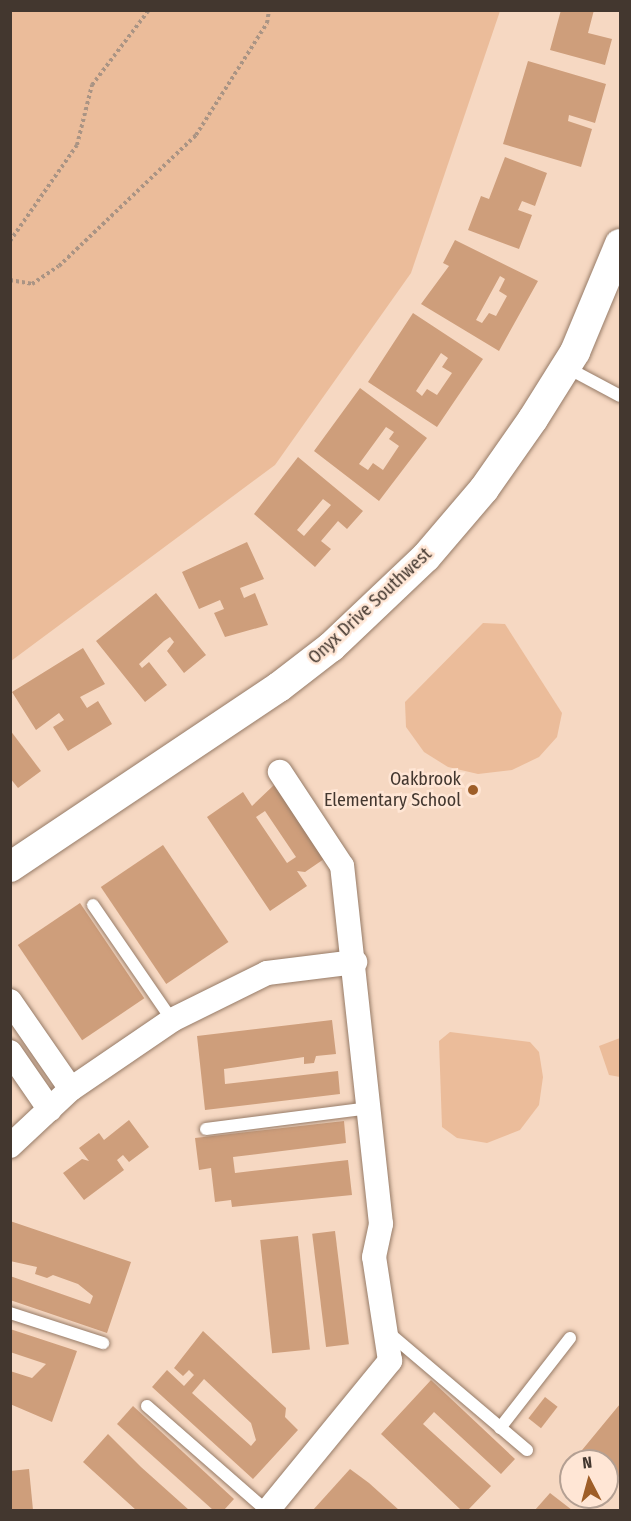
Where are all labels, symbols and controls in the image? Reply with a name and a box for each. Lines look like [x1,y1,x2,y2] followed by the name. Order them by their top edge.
[304,543,436,669] street label: Onyx Drive Southwest
[324,769,461,812] place label: Oakbrook Elementary School
[466,783,480,797] marker: Oakbrook Elementary School
[559,1449,619,1509] north arrow
[582,1453,593,1473] text: N

